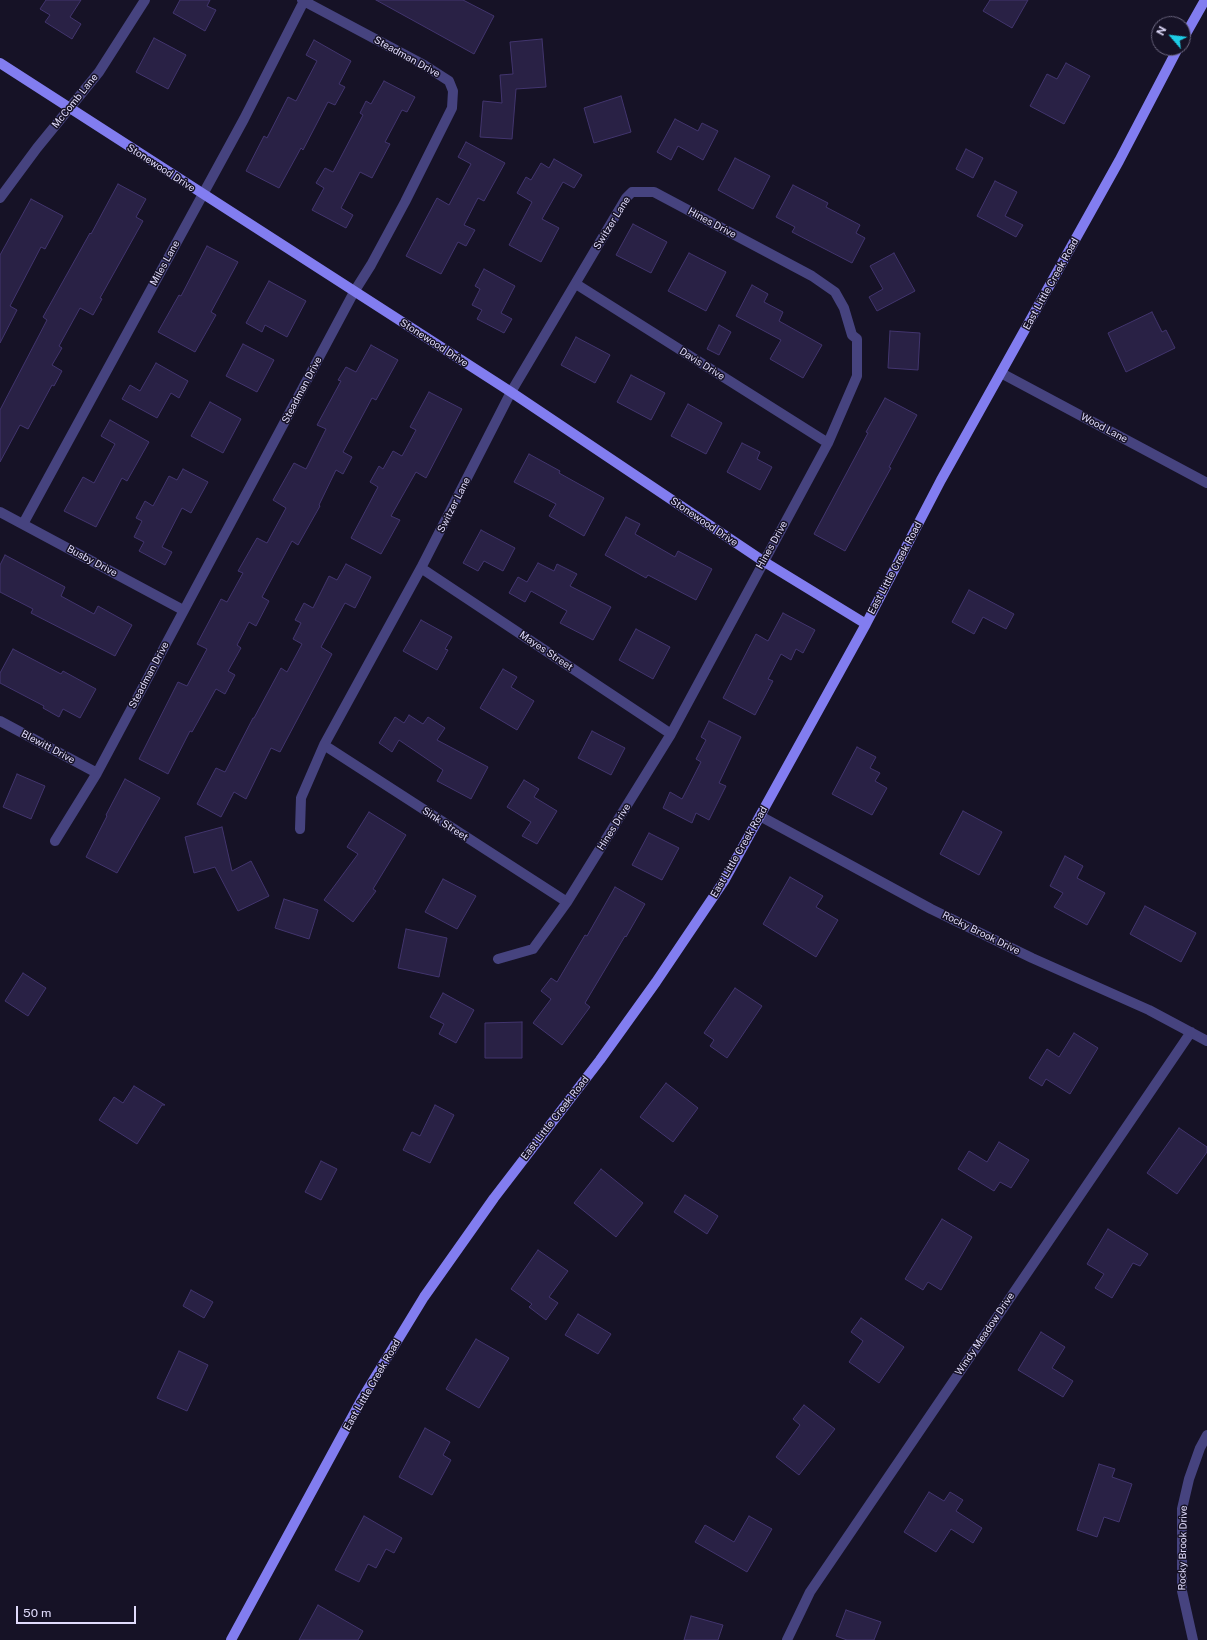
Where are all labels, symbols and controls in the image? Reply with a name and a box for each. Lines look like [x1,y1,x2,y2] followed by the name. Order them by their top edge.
[1151,16,1191,56] north arrow
[1154,24,1169,37] text: N
[372,34,442,80] street label: Steadman Drive
[49,71,101,131] street label: McComb Lane
[125,142,197,194] street label: Stonewood Drive
[591,194,633,252] street label: Switzer Lane
[686,205,738,241] street label: Hines Drive
[1021,236,1081,332] street label: East Little Creek Road
[148,238,182,288] street label: Miles Lane
[398,317,470,369] street label: Stonewood Drive
[677,345,727,383] street label: Davis Drive
[279,355,325,425] street label: Steadman Drive
[1079,411,1129,445] street label: Wood Lane
[435,475,473,535] street label: Switzer Lane
[668,495,740,549] street label: Stonewood Drive
[754,519,790,571] street label: Hines Drive
[866,520,924,616] street label: East Little Creek Road
[65,543,119,579] street label: Busby Drive
[517,629,575,673] street label: Mayes Street
[126,640,172,710] street label: Steadman Drive
[19,728,77,766] street label: Blewitt Drive
[595,801,633,853] street label: Hines Drive
[708,804,770,900] street label: East Little Creek Road
[420,805,470,843] street label: Sink Street
[940,909,1022,957] street label: Rocky Brook Drive
[519,1074,591,1162] street label: East Little Creek Road
[953,1290,1017,1378] street label: Windy Meadow Drive
[341,1337,403,1433] street label: East Little Creek Road
[1176,1505,1190,1591] street label: Rocky Brook Drive
[18,1598,138,1624] scale bar
[23,1606,51,1620] text: 50 m

